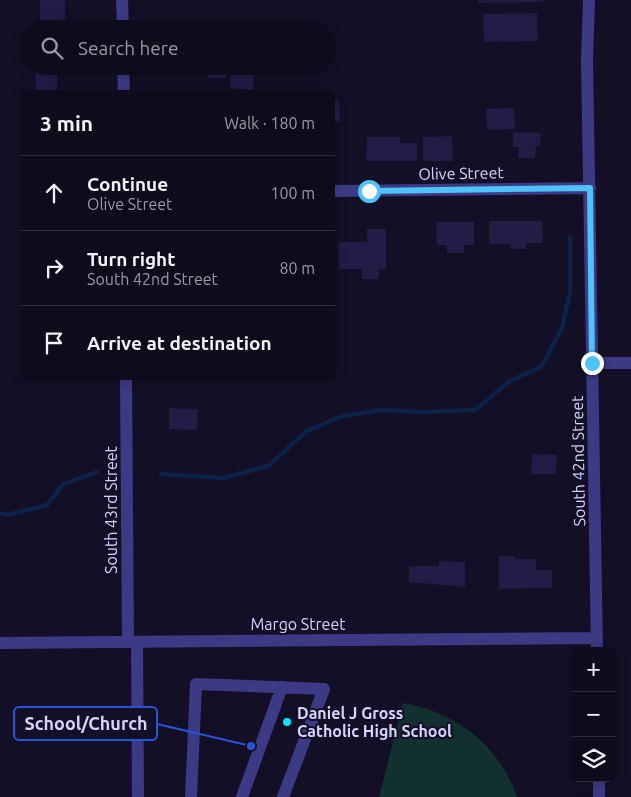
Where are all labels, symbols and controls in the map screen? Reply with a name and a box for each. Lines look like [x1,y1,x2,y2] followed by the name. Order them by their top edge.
[20,20,335,75] search box
[38,34,66,62] icon: search
[78,37,178,59] text: Search here
[40,111,93,135] text: 3 min
[224,114,315,132] text: Walk · 180 m
[418,163,505,183] street label: Olive Street
[87,173,168,195] text: Continue
[40,179,68,207] icon: ahead
[358,180,381,203] route start
[270,184,315,202] text: 100 m
[87,195,172,213] text: Olive Street
[87,248,175,270] text: Turn right
[40,254,68,282] icon: right
[279,259,315,277] text: 80 m
[87,270,218,288] text: South 42nd Street
[40,329,68,357] icon: arrive
[87,332,272,354] text: Arrive at destination
[581,352,604,375] route end
[568,395,588,527] street label: South 42nd Street
[102,445,120,574] street label: South 43rd Street
[250,615,346,633] street label: Margo Street
[571,647,616,782] map controls
[571,647,616,692] button: +
[571,692,616,737] button: −
[297,704,452,740] place label: Daniel J Gross Catholic High School
[14,707,157,740] callout: School/Church
[24,713,148,733] text: School/Church
[281,716,293,728] marker: Daniel J Gross Catholic High School
[571,737,616,782] button: layers

